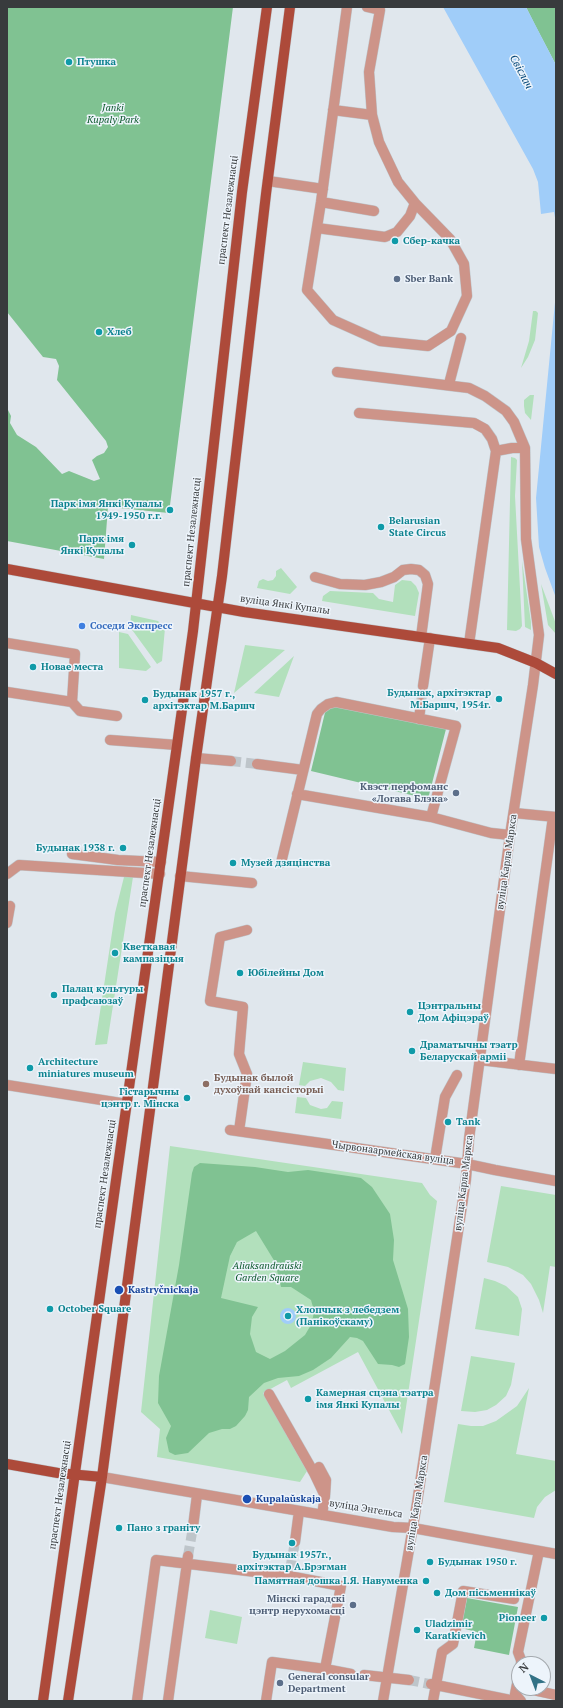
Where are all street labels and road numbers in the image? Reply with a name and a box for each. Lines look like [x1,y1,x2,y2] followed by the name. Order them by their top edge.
[215,155,241,265] street label: праспект Незалежнасці
[180,477,204,587] street label: праспект Незалежнасці
[239,593,331,617] street label: вуліца Янкі Купалы
[136,798,164,908] street label: праспект Незалежнасці
[494,813,520,911] street label: вуліца Карла Маркса
[91,1119,119,1229] street label: праспект Незалежнасці
[452,1134,476,1232] street label: вуліца Карла Маркса
[331,1138,455,1168] street label: Чырвонаармейская вуліца
[46,1440,74,1550] street label: праспект Незалежнасці
[404,1454,430,1552] street label: вуліца Карла Маркса
[329,1497,403,1521] street label: вуліца Энгельса

